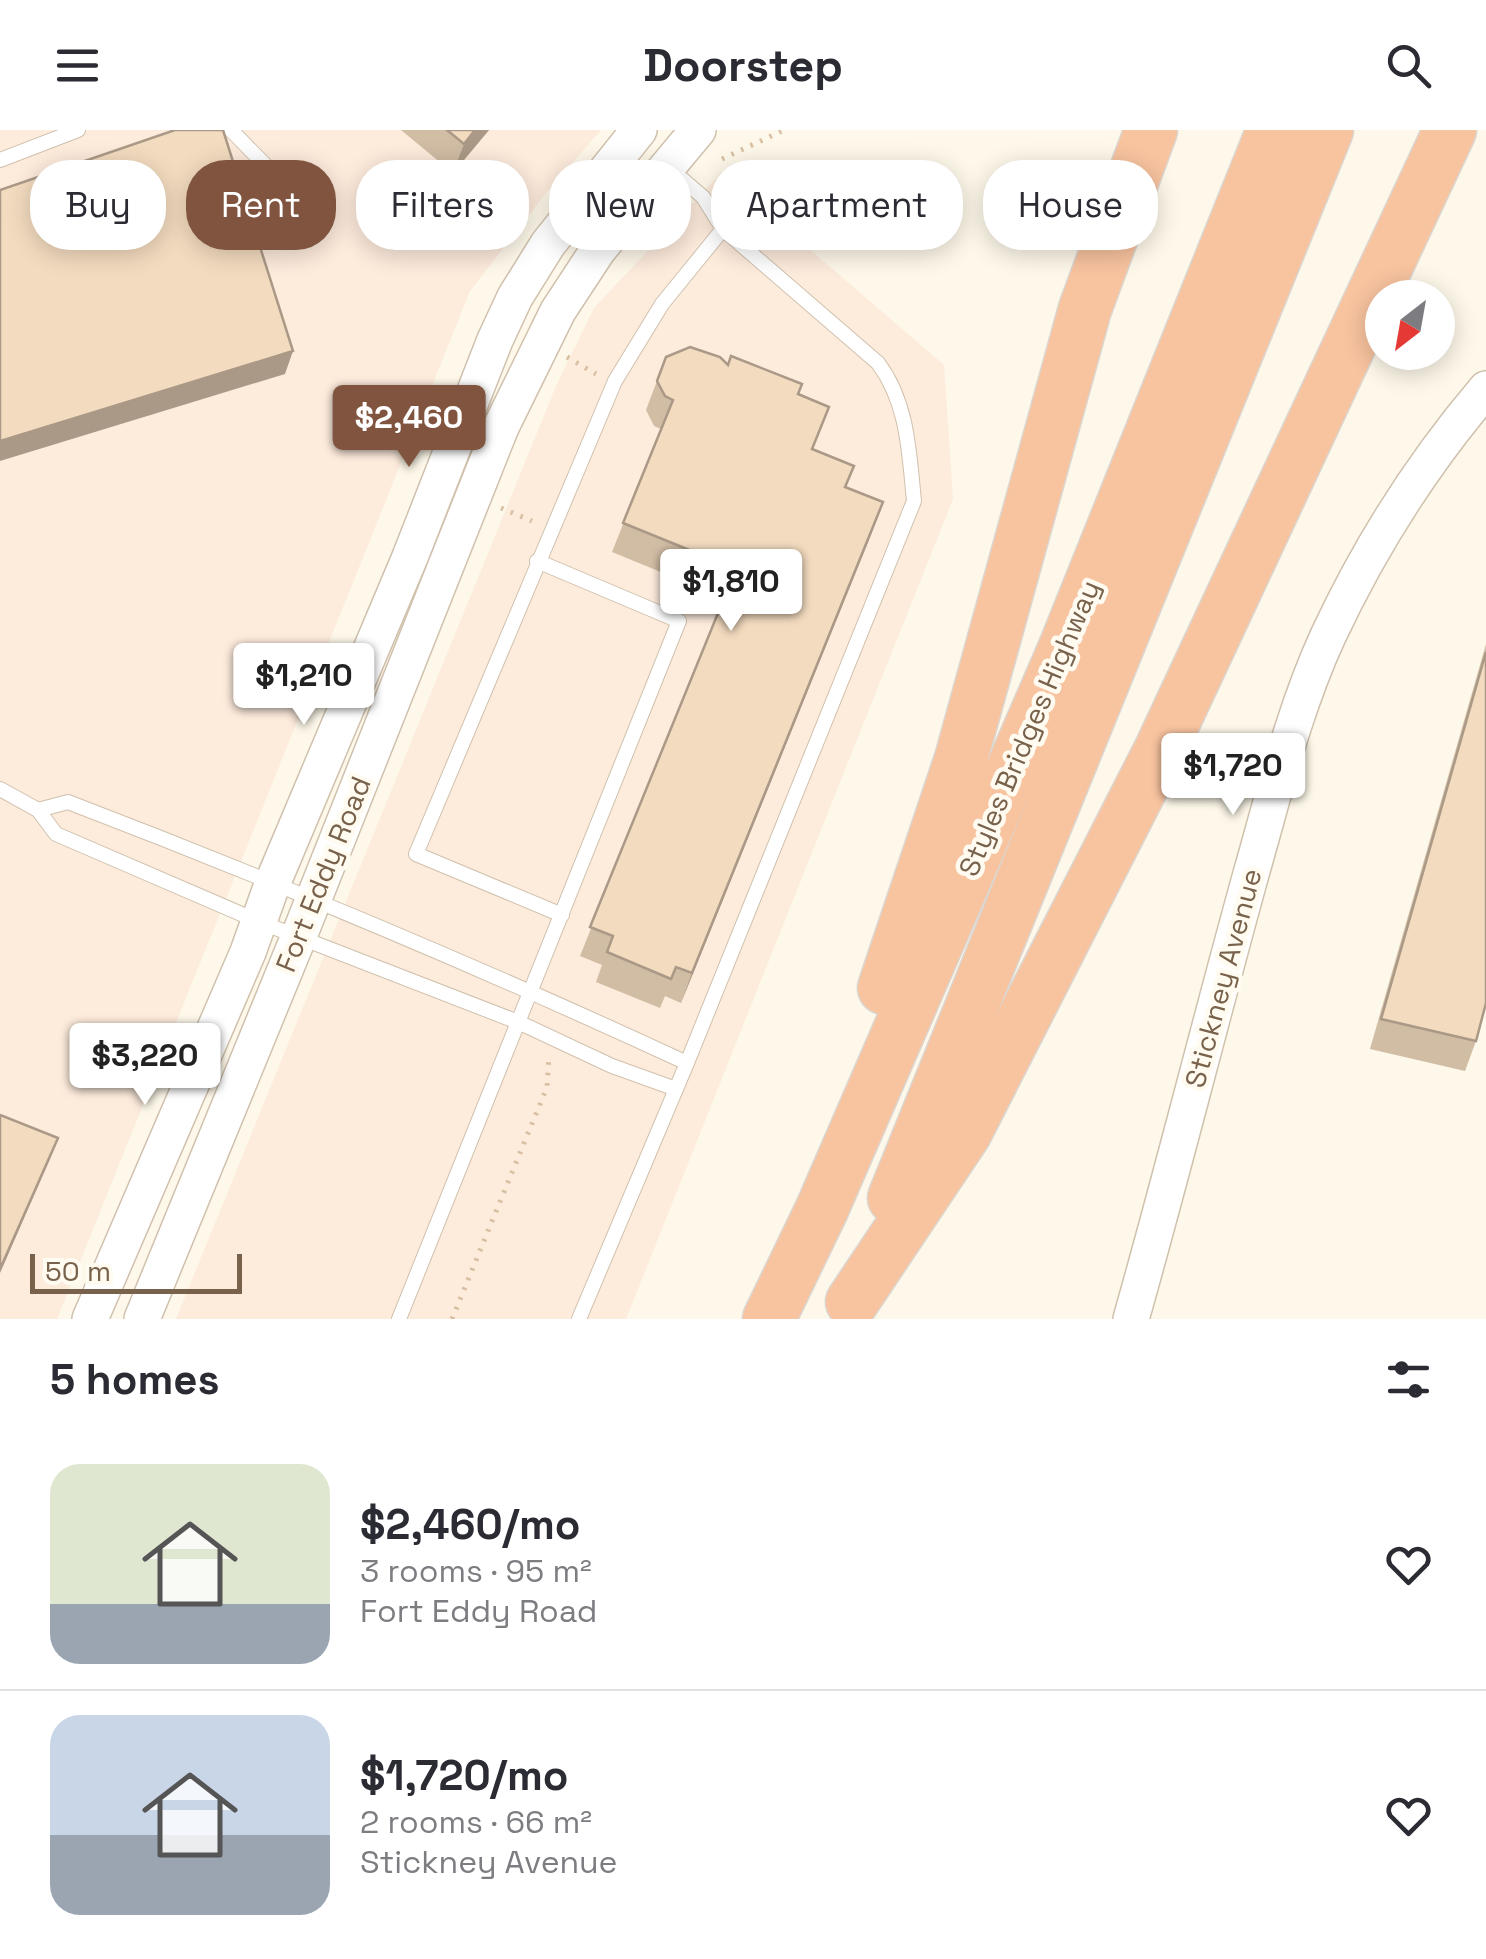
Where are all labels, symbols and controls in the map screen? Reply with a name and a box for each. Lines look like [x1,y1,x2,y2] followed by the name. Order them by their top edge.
[643,37,843,94] text: Doorstep
[50,38,105,93] icon: menu
[1381,38,1436,93] icon: search
[30,160,166,250] chip: Buy
[186,160,336,250] chip: Rent
[356,160,529,250] chip: Filters
[549,160,691,250] chip: New
[711,160,963,250] chip: Apartment
[983,160,1158,250] chip: House
[1365,280,1455,370] north arrow
[1365,280,1455,370] map controls
[328,385,490,470] pin: $2,460
[355,397,463,437] text: $2,460
[650,549,812,634] pin: $1,810
[682,561,780,601] text: $1,810
[950,574,1108,882] street label: Styles Bridges Highway
[223,643,385,728] pin: $1,210
[255,655,353,695] text: $1,210
[1152,733,1314,818] pin: $1,720
[1183,745,1283,785] text: $1,720
[267,771,379,977] street label: Fort Eddy Road
[1176,865,1270,1091] street label: Stickney Avenue
[64,1023,226,1108] pin: $3,220
[91,1035,199,1075] text: $3,220
[30,1249,242,1294] scale bar
[45,1253,111,1289] text: 50 m
[1381,1352,1436,1407] icon: filters
[50,1353,220,1406] text: 5 homes
[360,1498,581,1551] text: $2,460/mo
[130,1504,250,1624] icon: home
[1381,1537,1436,1592] icon: heart
[360,1551,592,1591] text: 3 rooms · 95 m²
[360,1591,597,1631] text: Fort Eddy Road
[360,1749,569,1802] text: $1,720/mo
[130,1755,250,1875] icon: home
[1381,1788,1436,1843] icon: heart
[360,1802,592,1842] text: 2 rooms · 66 m²
[360,1842,618,1882] text: Stickney Avenue

